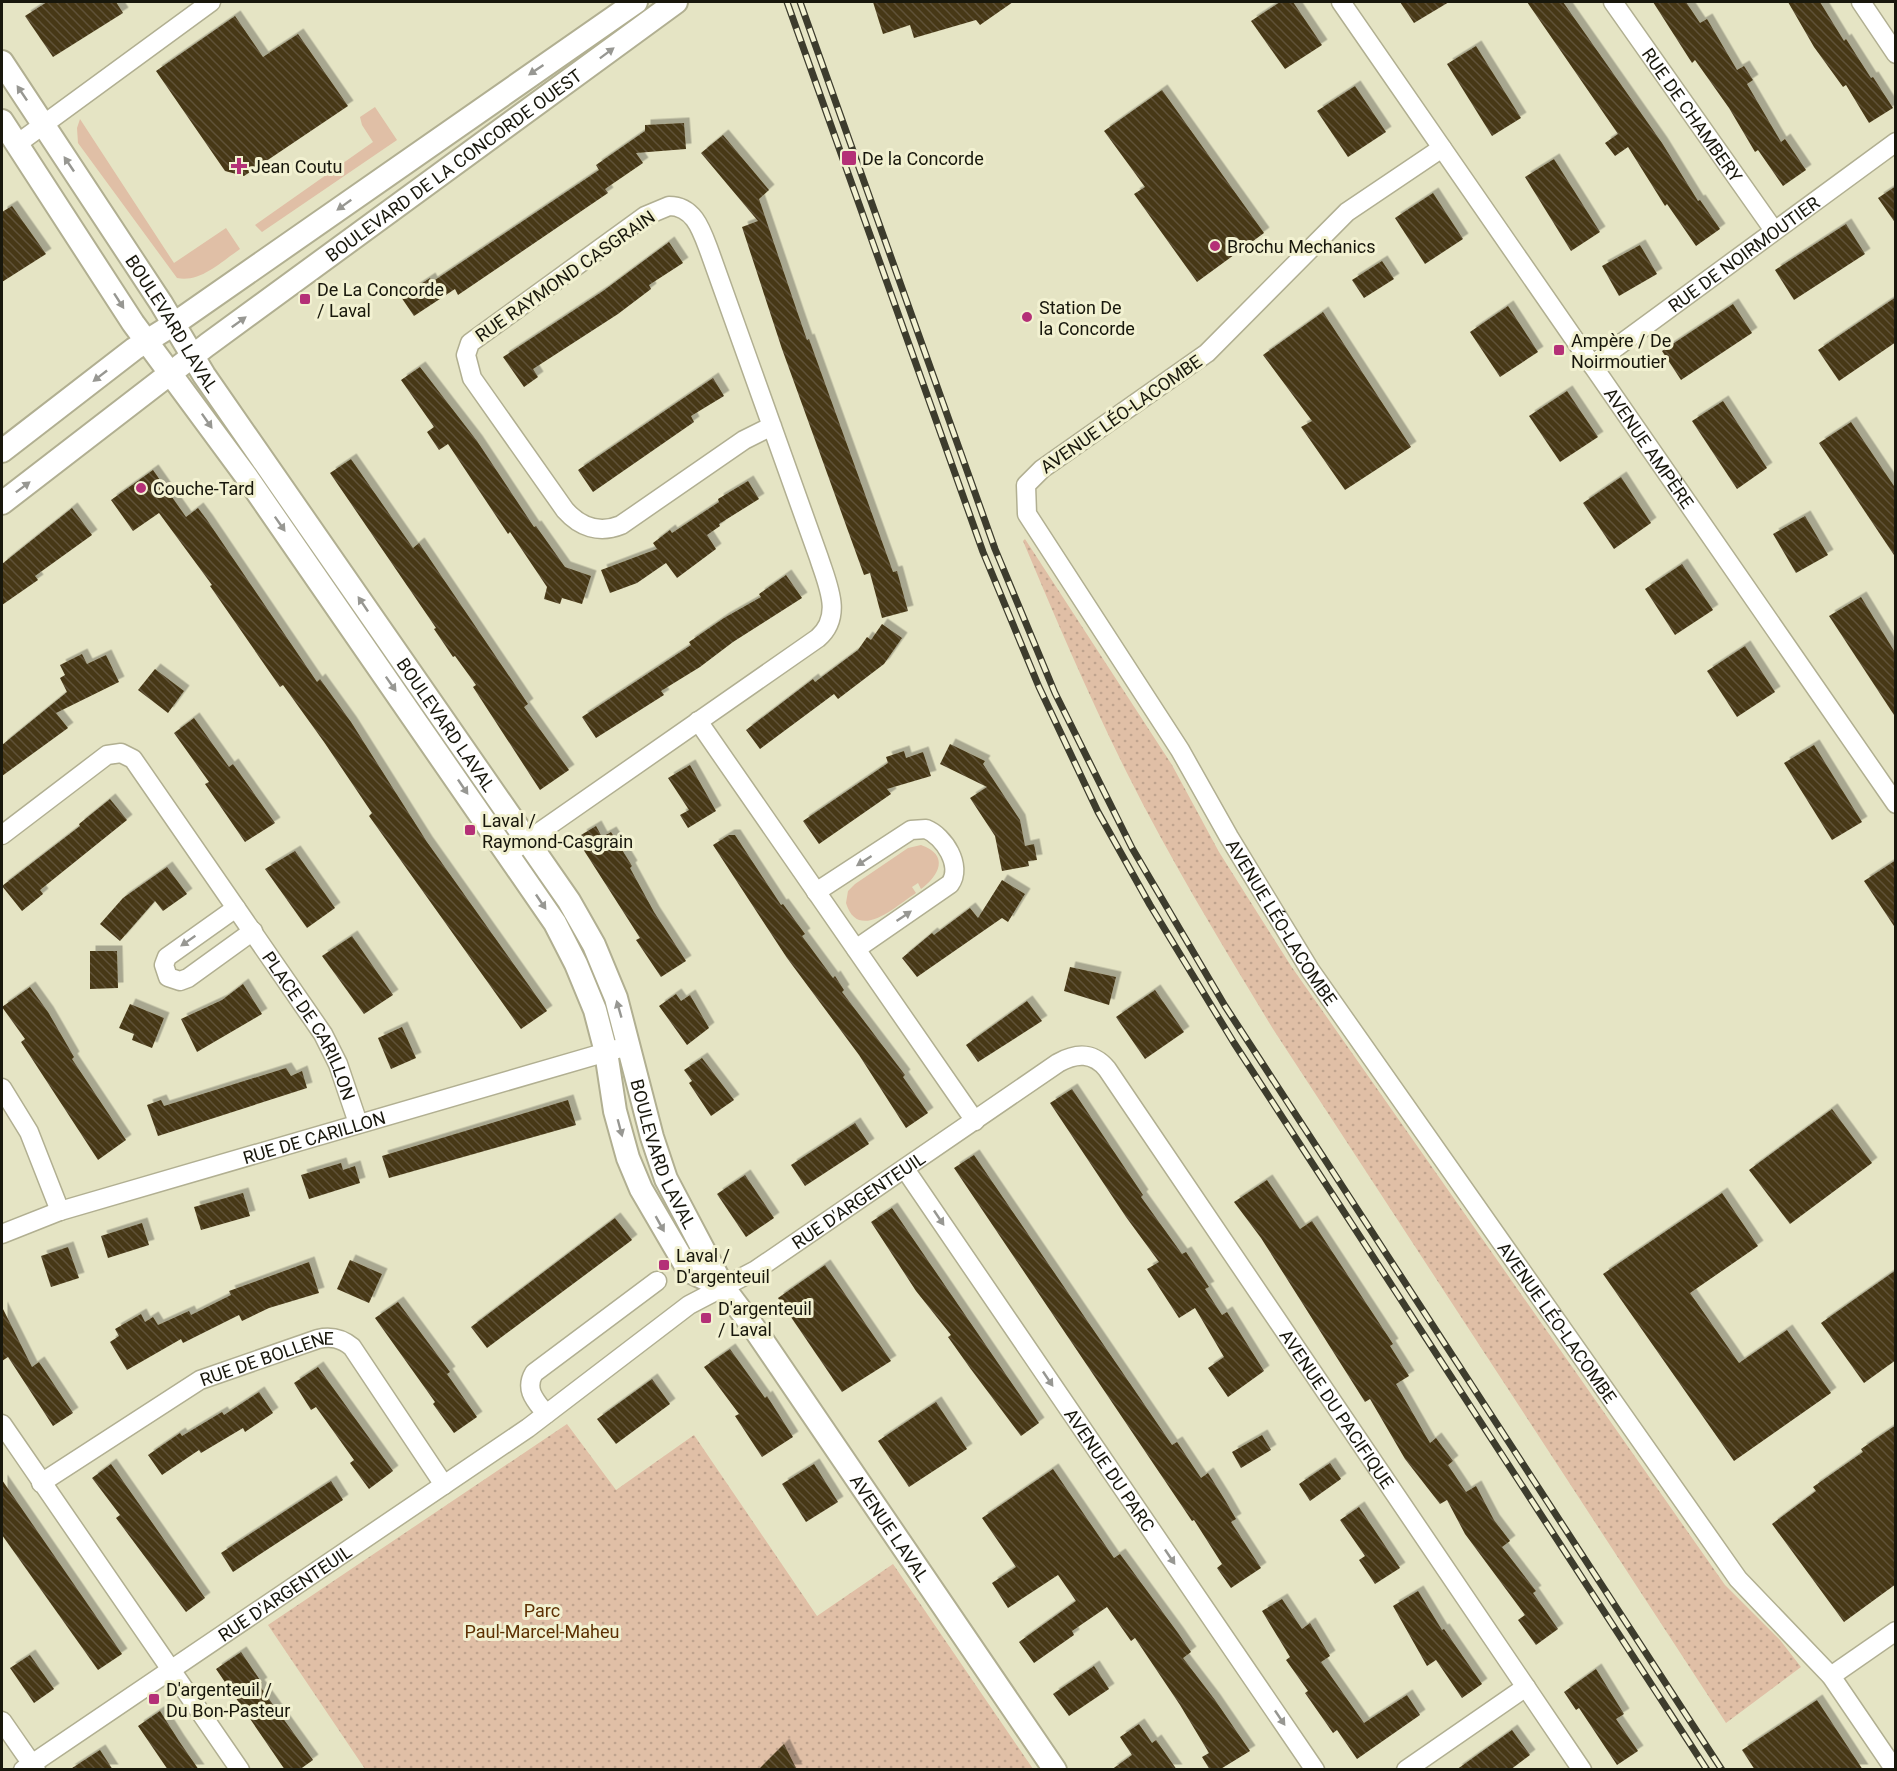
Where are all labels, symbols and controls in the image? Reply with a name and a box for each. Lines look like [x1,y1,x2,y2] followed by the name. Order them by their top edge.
[1638,44,1747,186] street label: RUE DE CHAMBERY
[598,47,614,59] one-way arrow
[321,64,586,265] street label: BOULEVARD DE LA CONCORDE OUEST
[528,65,544,76] one-way arrow
[16,85,28,101] one-way arrow
[862,148,984,169] place label: De la Concorde
[840,149,858,167] marker: De la Concorde
[64,156,75,173] one-way arrow
[251,156,342,177] place label: Jean Coutu
[232,159,246,173] marker: Jean Coutu
[1664,192,1823,316] street label: RUE DE NOIRMOUTIER
[336,199,352,211] one-way arrow
[471,206,659,346] street label: RUE RAYMOND CASGRAIN
[1227,236,1376,257] place label: Brochu Mechanics
[1208,239,1222,253] marker: Brochu Mechanics
[121,251,223,396] street label: BOULEVARD LAVAL
[317,279,444,321] place label: De La Concorde / Laval
[298,292,312,306] marker: De La Concorde / Laval
[113,293,124,309] one-way arrow
[1039,297,1135,339] place label: Station De la Concorde
[1020,310,1034,324] marker: Station De la Concorde
[231,316,247,328] one-way arrow
[1571,330,1671,372] place label: Ampère / De Noirmoutier
[1552,343,1566,357] marker: Ampère / De Noirmoutier
[1036,350,1206,478] street label: AVENUE LÉO-LACOMBE
[92,369,107,381] one-way arrow
[1600,383,1699,512] street label: AVENUE AMPÈRE
[201,413,213,429] one-way arrow
[153,478,254,499] place label: Couche-Tard
[16,481,31,493] one-way arrow
[134,481,148,495] marker: Couche-Tard
[274,516,285,532] one-way arrow
[357,596,368,612] one-way arrow
[393,654,500,796] street label: BOULEVARD LAVAL
[385,676,396,692] one-way arrow
[457,779,469,795] one-way arrow
[482,810,633,852] place label: Laval / Raymond-Casgrain
[463,823,477,837] marker: Laval / Raymond-Casgrain
[1222,835,1342,1009] street label: AVENUE LÉO-LACOMBE
[856,855,872,866] one-way arrow
[536,894,547,911] one-way arrow
[896,910,912,922] one-way arrow
[180,935,196,947] one-way arrow
[258,947,360,1103] street label: PLACE DE CARILLON
[614,1000,623,1018] one-way arrow
[627,1077,701,1232] street label: BOULEVARD LAVAL
[240,1106,388,1168] street label: RUE DE CARILLON
[615,1119,625,1137] one-way arrow
[788,1147,929,1253] street label: RUE D'ARGENTEUIL
[933,1209,944,1226] one-way arrow
[654,1216,665,1232] one-way arrow
[1494,1238,1621,1407] street label: AVENUE LÉO-LACOMBE
[676,1245,770,1287] place label: Laval / D'argenteuil
[657,1258,671,1272] marker: Laval / D'argenteuil
[718,1298,812,1340] place label: D'argenteuil / Laval
[699,1311,713,1325] marker: D'argenteuil / Laval
[1276,1325,1398,1492] street label: AVENUE DU PACIFIQUE
[197,1327,334,1390] street label: RUE DE BOLLENE
[1043,1370,1054,1387] one-way arrow
[1061,1404,1160,1535] street label: AVENUE DU PARC
[846,1470,934,1586] street label: AVENUE LAVAL
[214,1540,356,1645] street label: RUE D'ARGENTEUIL
[1164,1549,1176,1565] one-way arrow
[465,1600,619,1642] park label: Parc Paul-Marcel-Maheu
[166,1679,290,1721] place label: D'argenteuil / Du Bon-Pasteur
[147,1692,161,1706] marker: D'argenteuil / Du Bon-Pasteur
[1274,1710,1286,1726] one-way arrow

